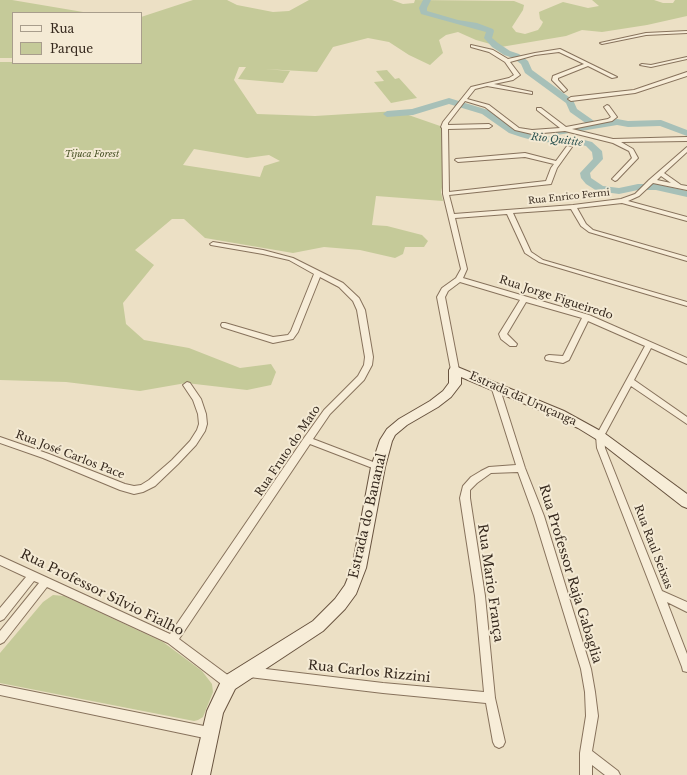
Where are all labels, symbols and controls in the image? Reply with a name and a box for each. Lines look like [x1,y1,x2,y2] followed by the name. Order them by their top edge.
[12,12,142,64] legend
[50,21,74,36] text: Rua
[50,41,93,56] text: Parque
[530,131,584,149] water label: Rio Quitite
[65,149,119,159] park label: Tijuca Forest
[528,187,610,207] street label: Rua Enrico Fermi
[497,273,615,323] street label: Rua Jorge Figueiredo
[467,369,579,429] street label: Estrada da Uruçanga
[253,403,323,499] street label: Rua Fruto do Mato
[14,428,126,482] street label: Rua José Carlos Pace
[346,452,390,580] street label: Estrada do Bananal
[535,483,605,665] street label: Rua Professor Raja Gabaglia
[631,503,675,591] street label: Rua Raul Seixas
[474,523,506,643] street label: Rua Mario França
[18,547,186,639] street label: Rua Professor Sílvio Fialho
[307,658,431,686] street label: Rua Carlos Rizzini

